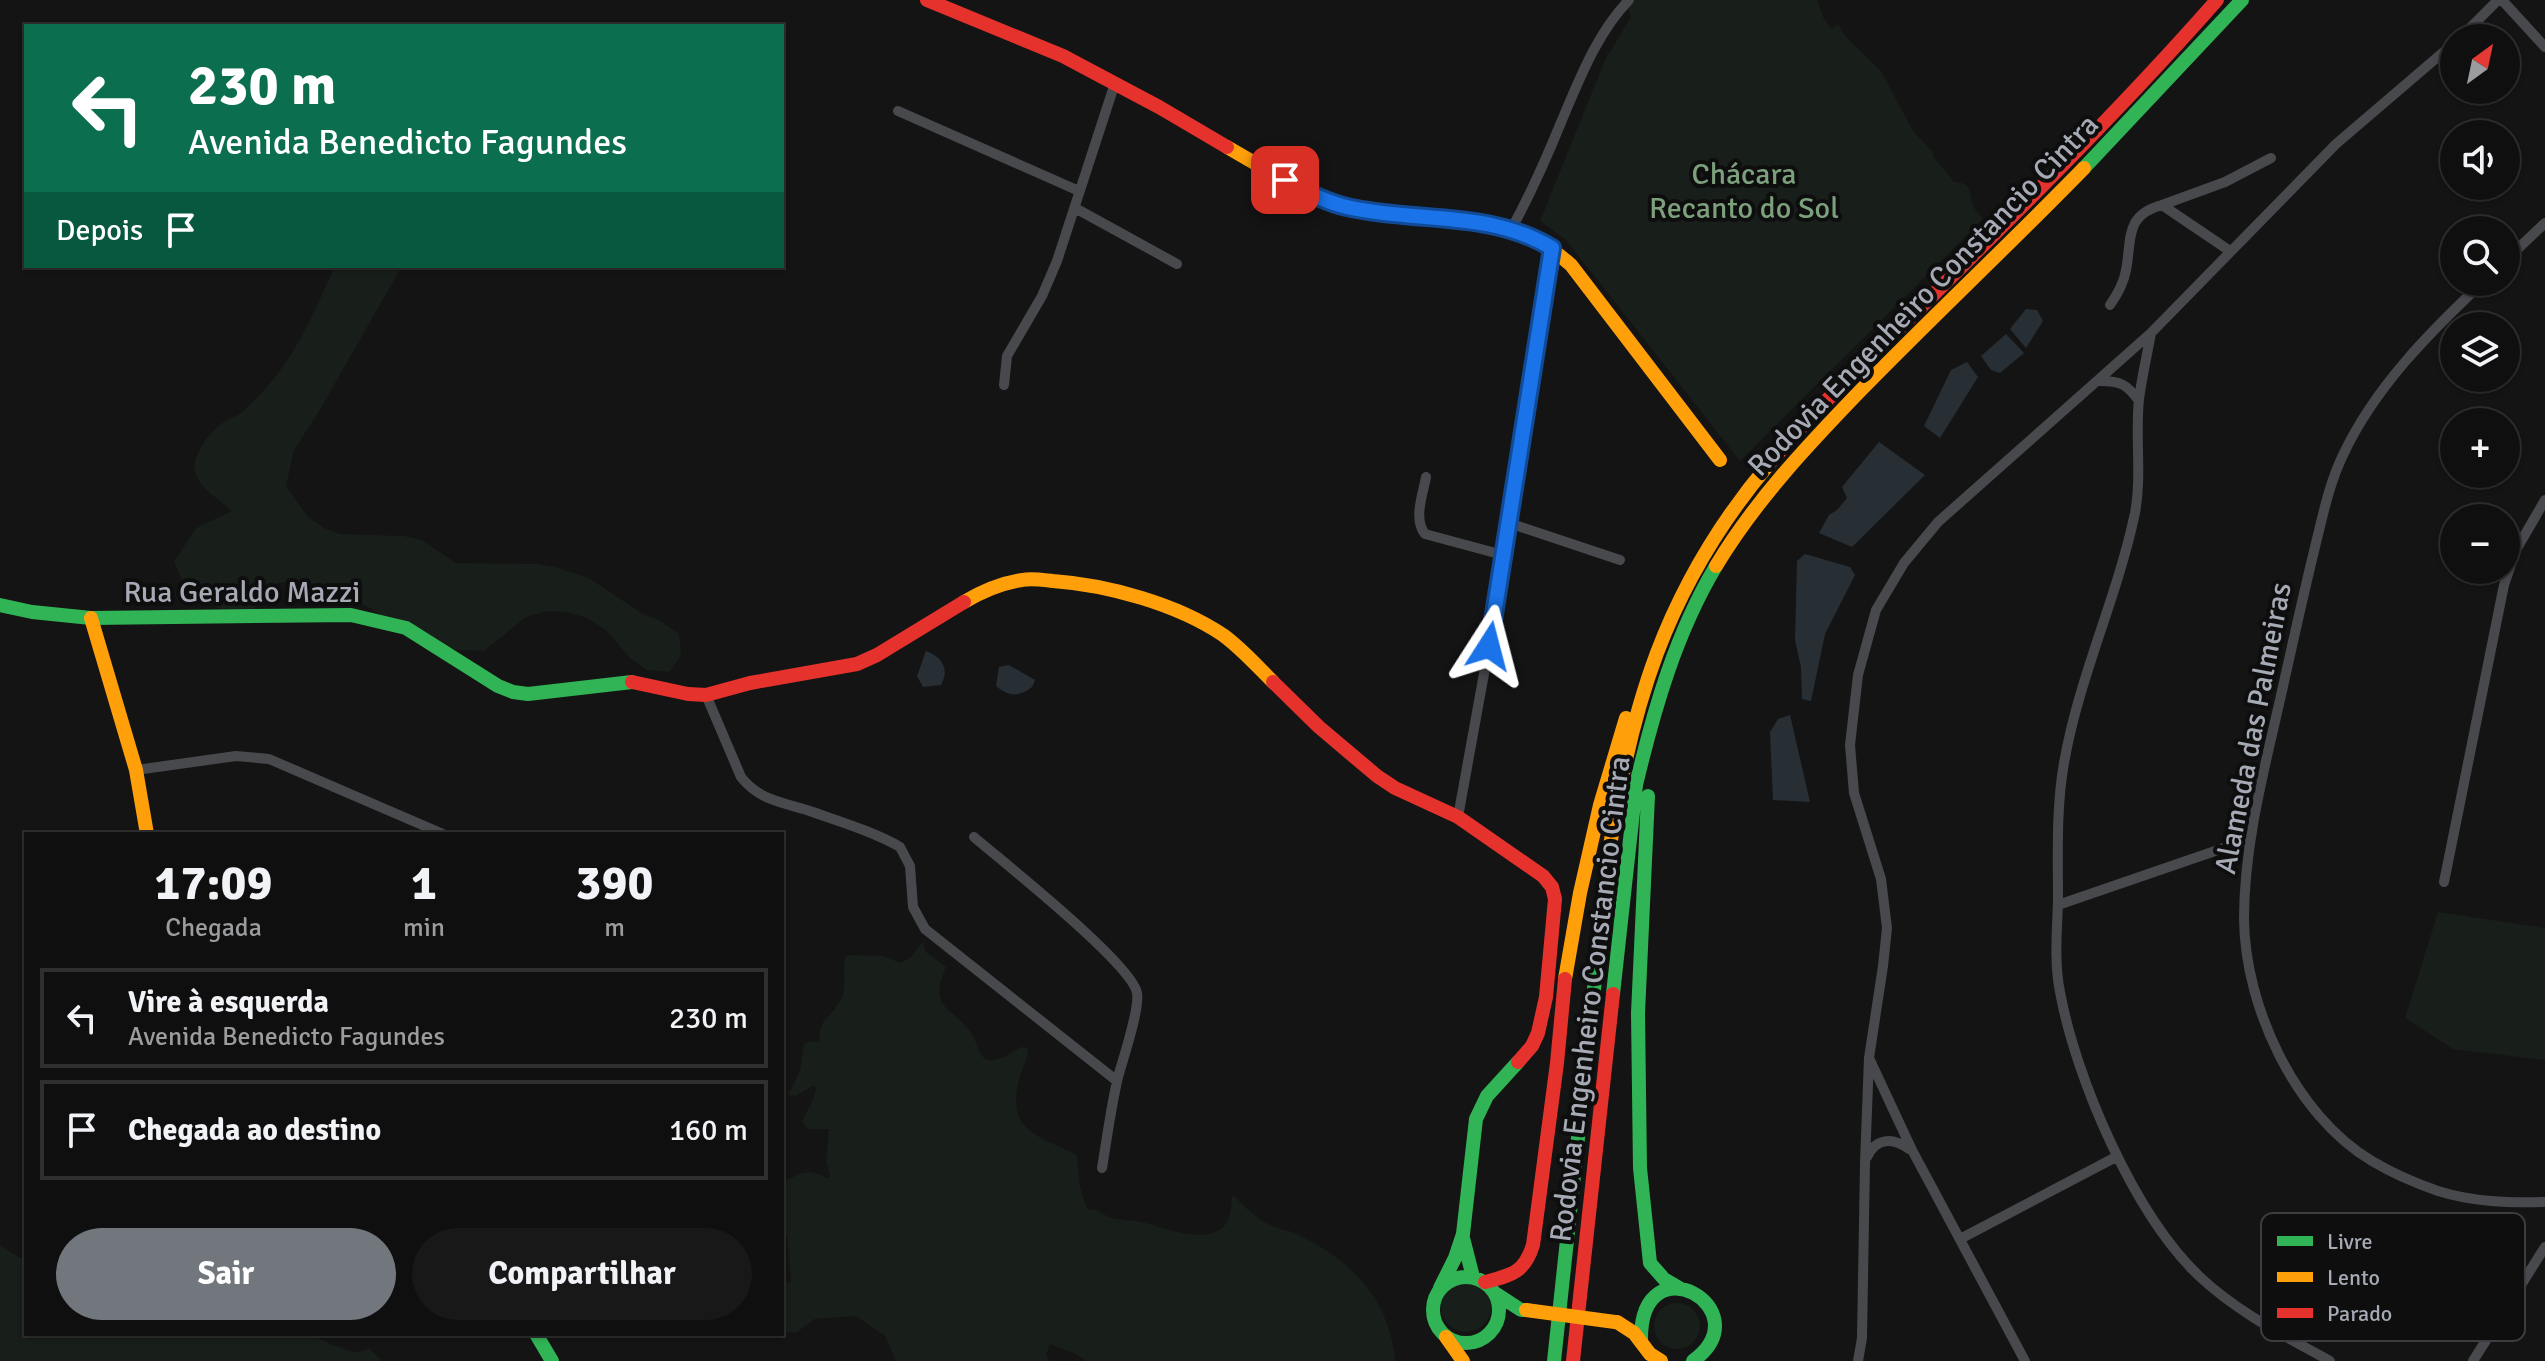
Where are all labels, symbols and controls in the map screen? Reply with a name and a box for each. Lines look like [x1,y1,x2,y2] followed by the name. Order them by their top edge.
[2440,24,2520,104] north arrow
[2440,24,2520,584] map controls
[188,51,336,120] text: 230 m
[56,56,160,160] icon: left
[1740,106,2107,484] street label: Rodovia Engenheiro Constancio Cintra
[188,120,627,165] text: Avenida Benedicto Fagundes
[2440,120,2520,200] button: sound
[1251,146,1319,214] pin
[1649,156,1839,227] park label: Chácara Recanto do Sol
[1263,158,1307,202] icon: arrive
[159,208,203,252] icon: arrive
[56,212,143,249] text: Depois
[2440,216,2520,296] button: search
[2440,312,2520,392] button: layers
[2440,408,2520,488] button: +
[2440,504,2520,584] button: −
[123,574,361,611] street label: Rua Geraldo Mazzi
[2207,579,2300,877] street label: Alameda das Palmeiras
[1447,604,1531,688] position arrow
[1542,754,1639,1244] street label: Rodovia Engenheiro Constancio Cintra
[155,854,272,913] text: 17:09
[411,854,437,913] text: 1
[576,854,653,913] text: 390
[165,912,262,944] text: Chegada
[403,912,445,944] text: min
[604,912,625,944] text: m
[128,984,329,1021] text: Vire à esquerda
[60,996,104,1040] icon: left
[669,1000,748,1037] text: 230 m
[128,1021,445,1053] text: Avenida Benedicto Fagundes
[60,1108,104,1152] icon: arrive
[128,1112,381,1149] text: Chegada ao destino
[669,1112,748,1149] text: 160 m
[2261,1213,2525,1341] legend
[56,1228,396,1320] button: Sair
[412,1228,752,1320] button: Compartilhar
[2327,1228,2373,1255] text: Livre
[2327,1264,2380,1291] text: Lento
[2327,1300,2392,1327] text: Parado

